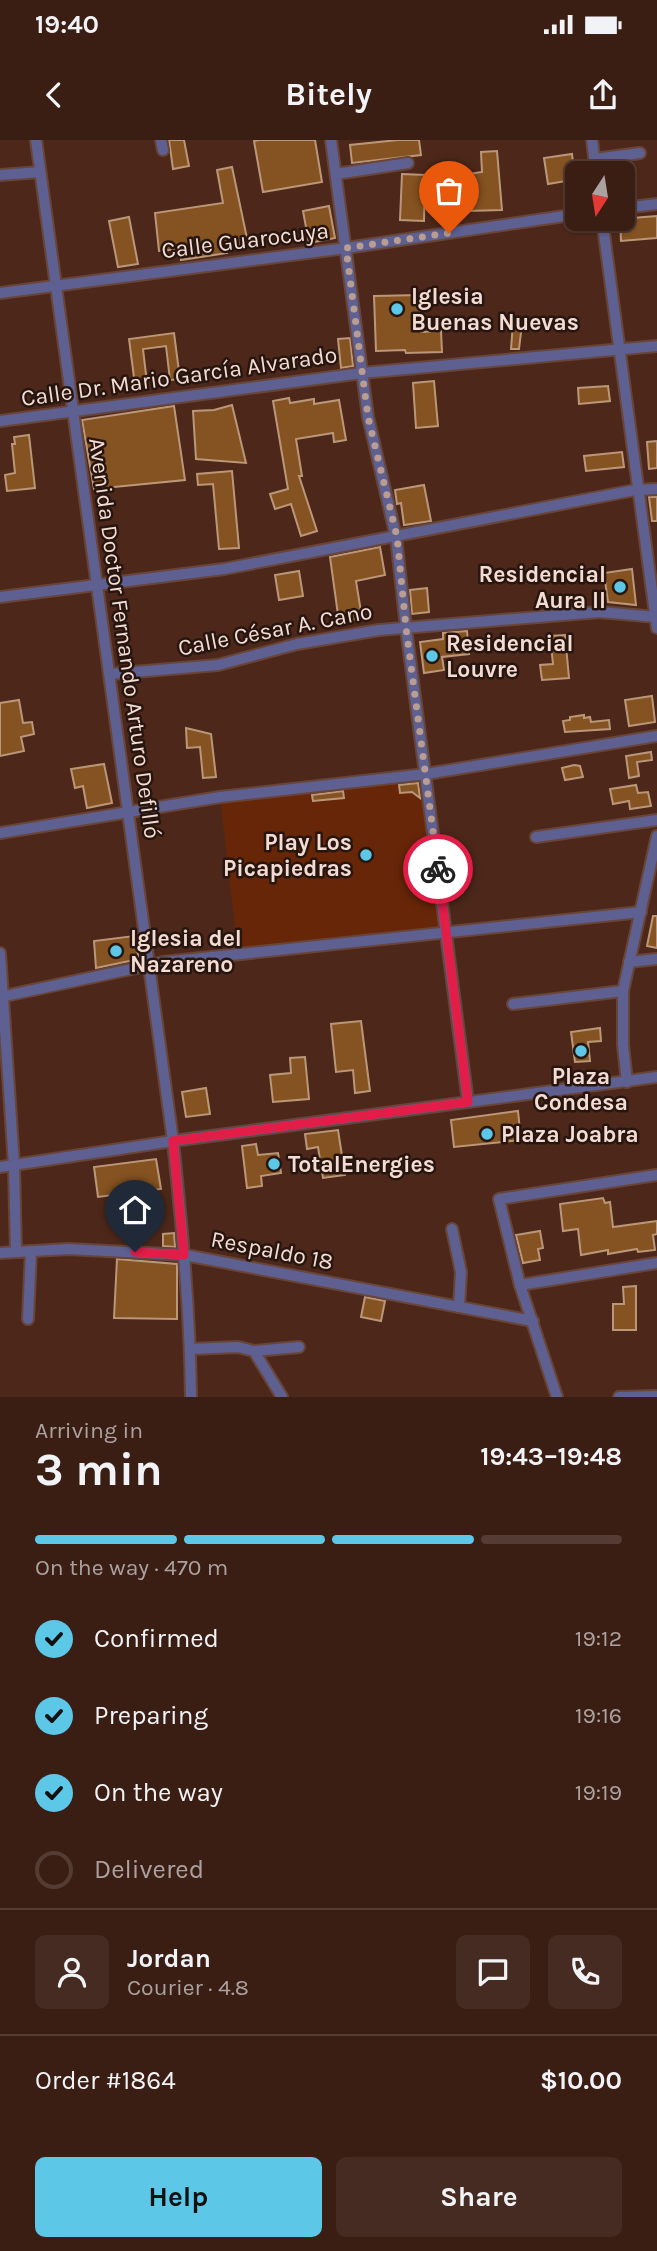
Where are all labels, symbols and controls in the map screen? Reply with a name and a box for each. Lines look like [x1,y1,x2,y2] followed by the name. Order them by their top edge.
[35,9,99,40] text: 19:40
[35,76,73,114] icon: back
[285,76,372,113] text: Bitely
[584,76,622,114] icon: share
[419,161,479,233] pin
[565,161,635,231] north arrow
[565,161,635,231] map controls
[430,172,468,210] icon: bag
[160,217,330,264] street label: Calle Guarocuya
[411,283,579,336] place label: Iglesia Buenas Nuevas
[389,301,405,317] marker: Iglesia Buenas Nuevas
[19,341,339,412] street label: Calle Dr. Mario García Alvarado
[83,436,166,840] street label: Avenida Doctor Fernando Arturo Defilló
[479,561,606,614] place label: Residencial Aura II
[612,579,628,595] marker: Residencial Aura II
[176,597,375,662] street label: Calle César A. Cano
[446,630,574,683] place label: Residencial Louvre
[424,648,440,664] marker: Residencial Louvre
[223,829,352,882] place label: Play Los Picapiedras
[403,834,473,904] courier
[358,847,374,863] marker: Play Los Picapiedras
[419,850,457,888] icon: bike
[130,925,242,978] place label: Iglesia del Nazareno
[108,943,124,959] marker: Iglesia del Nazareno
[573,1043,589,1059] marker: Plaza Condesa
[534,1063,628,1116] place label: Plaza Condesa
[501,1121,639,1148] place label: Plaza Joabra
[479,1126,495,1142] marker: Plaza Joabra
[288,1151,435,1178] place label: TotalEnergies
[266,1156,282,1172] marker: TotalEnergies
[105,1180,165,1252] pin
[116,1191,154,1229] icon: home
[208,1225,335,1276] street label: Respaldo 18
[35,1417,143,1444] text: Arriving in
[480,1441,622,1472] text: 19:43–19:48
[35,1443,163,1497] text: 3 min
[35,1554,228,1581] text: On the way · 470 m
[35,1620,73,1658] icon: check
[94,1623,219,1654] text: Confirmed
[575,1625,622,1652] text: 19:12
[35,1697,73,1735] icon: check
[94,1700,208,1731] text: Preparing
[575,1702,622,1729] text: 19:16
[35,1774,73,1812] icon: check
[94,1777,223,1808] text: On the way
[575,1779,622,1806] text: 19:19
[94,1854,204,1885] text: Delivered
[35,1935,109,2009] button: person
[456,1935,530,2009] button: chat
[548,1935,622,2009] button: phone
[127,1943,211,1974] text: Jordan
[127,1974,249,2001] text: Courier · 4.8
[35,2065,176,2096] text: Order #1864
[540,2065,622,2096] text: $10.00
[35,2157,322,2237] button: Help
[336,2157,622,2237] button: Share

